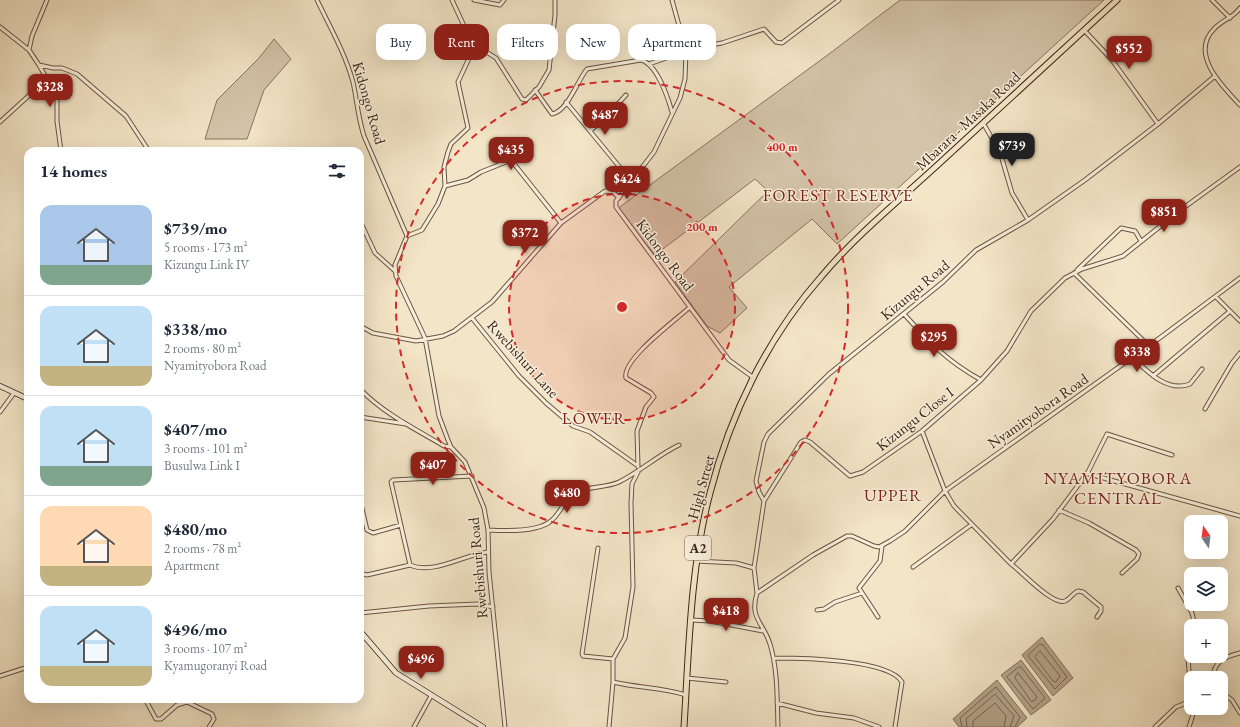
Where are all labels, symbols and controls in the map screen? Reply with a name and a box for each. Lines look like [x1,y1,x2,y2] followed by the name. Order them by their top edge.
[376,24,426,60] chip: Buy
[434,24,489,60] chip: Rent
[497,24,558,60] chip: Filters
[566,24,620,60] chip: New
[628,24,716,60] chip: Apartment
[1105,36,1153,70] pin: $552
[1116,40,1142,57] text: $552
[349,59,390,147] street label: Kidongo Road
[911,67,1024,174] street label: Mbarara - Masaka Road
[26,74,74,108] pin: $328
[37,78,63,95] text: $328
[581,102,629,136] pin: $487
[592,106,618,123] text: $487
[988,133,1036,167] pin: $739
[487,137,535,171] pin: $435
[999,137,1025,154] text: $739
[766,139,798,155] text: 400 m
[498,141,524,158] text: $435
[40,160,107,182] text: 14 homes
[326,160,348,182] icon: filters
[603,166,651,200] pin: $424
[614,170,640,187] text: $424
[763,184,913,206] district label: FOREST RESERVE
[1140,199,1188,233] pin: $851
[1151,203,1177,220] text: $851
[632,215,699,295] street label: Kidongo Road
[164,217,227,239] text: $739/mo
[686,219,718,235] text: 200 m
[501,220,549,254] pin: $372
[72,221,120,269] icon: home
[512,224,538,241] text: $372
[164,239,248,256] text: 5 rooms · 173 m²
[876,255,953,324] street label: Kizungu Road
[164,256,249,273] text: Kizungu Link IV
[615,300,629,314] centre of rings
[483,316,563,402] street label: Rwebishuri Lane
[164,318,227,340] text: $338/mo
[72,322,120,370] icon: home
[910,324,958,358] pin: $295
[921,328,947,345] text: $295
[1113,339,1161,373] pin: $338
[164,340,241,357] text: 2 rooms · 80 m²
[1124,343,1150,360] text: $338
[164,357,267,374] text: Nyamityobora Road
[984,369,1092,452] street label: Nyamityobora Road
[872,382,957,455] street label: Kizungu Close I
[562,407,626,429] district label: LOWER
[164,418,227,440] text: $407/mo
[72,422,120,470] icon: home
[164,440,248,457] text: 3 rooms · 101 m²
[409,452,457,486] pin: $407
[683,452,718,521] street label: High Street
[420,456,446,473] text: $407
[164,457,240,474] text: Busulwa Link I
[1044,467,1192,509] district label: NYAMITYOBORA CENTRAL
[543,480,591,514] pin: $480
[554,484,580,501] text: $480
[864,484,922,506] district label: UPPER
[1184,515,1228,559] north arrow
[1184,515,1228,715] map controls
[464,516,491,619] street label: Rwebishuri Road
[164,518,227,540] text: $480/mo
[72,522,120,570] icon: home
[685,536,711,560] road number: A2
[164,540,241,557] text: 2 rooms · 78 m²
[164,557,219,574] text: Apartment
[1184,567,1228,611] button: layers
[702,598,750,632] pin: $418
[713,602,739,619] text: $418
[164,618,227,640] text: $496/mo
[1184,619,1228,663] button: +
[72,622,120,670] icon: home
[164,640,248,657] text: 3 rooms · 107 m²
[397,646,445,680] pin: $496
[408,650,434,667] text: $496
[164,657,267,674] text: Kyamugoranyi Road
[1184,671,1228,715] button: −

